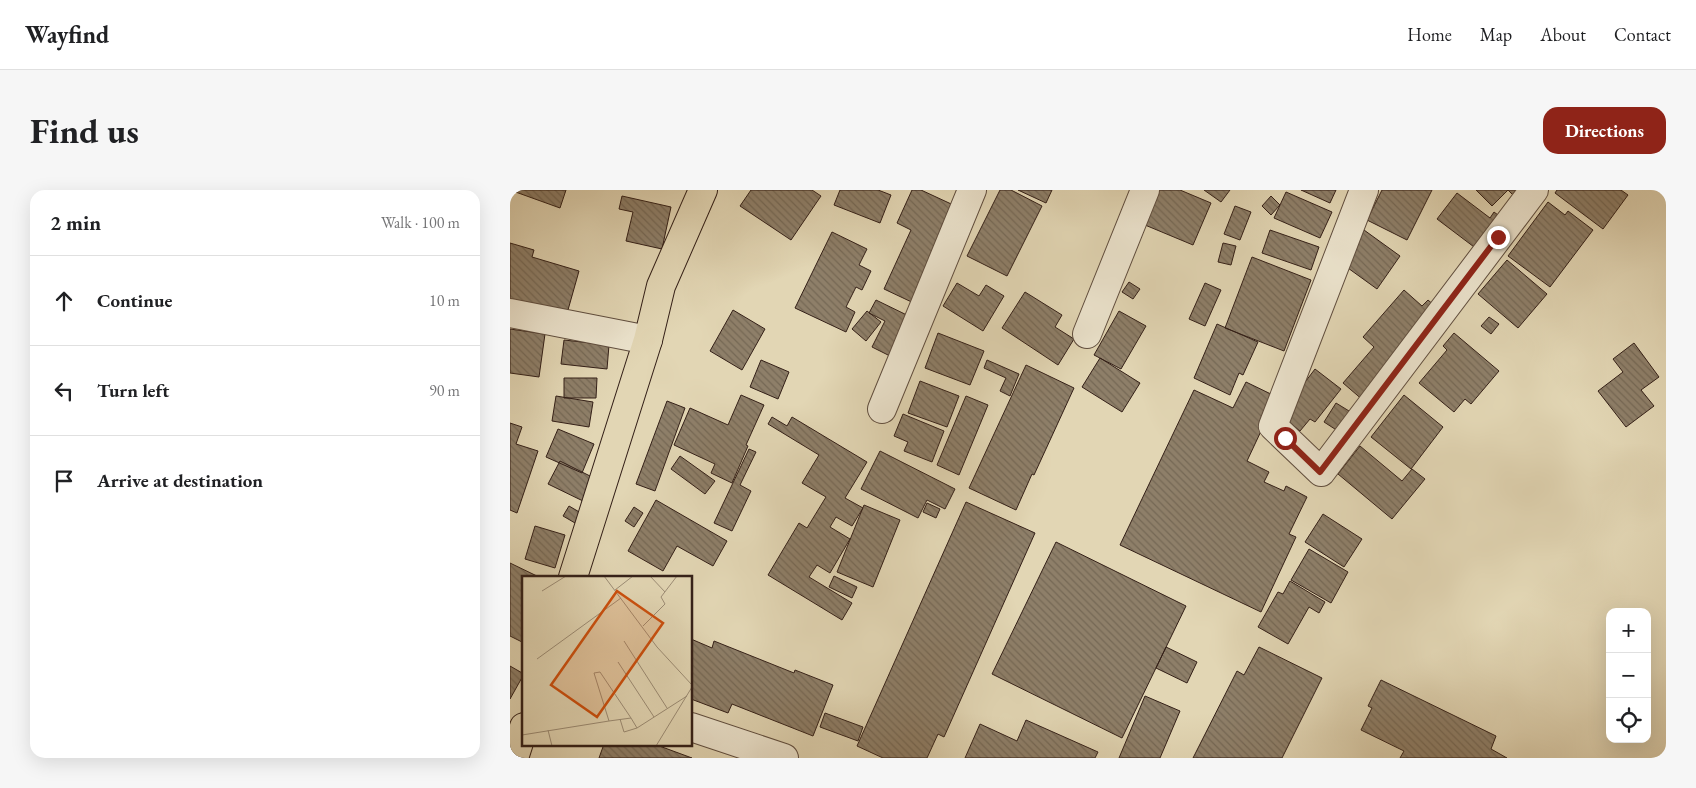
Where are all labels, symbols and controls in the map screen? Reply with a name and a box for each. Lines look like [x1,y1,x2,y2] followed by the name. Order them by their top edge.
[25,19,109,50] text: Wayfind
[1407,23,1452,46] text: Home
[1480,23,1512,46] text: Map
[1540,23,1586,46] text: About
[1614,23,1671,46] text: Contact
[1543,107,1666,154] button: Directions
[30,108,139,153] text: Find us
[50,209,101,236] text: 2 min
[381,212,460,233] text: Walk · 100 m
[1487,226,1510,249] route end
[50,287,78,315] icon: ahead
[97,288,172,313] text: Continue
[429,290,460,311] text: 10 m
[50,377,78,405] icon: left
[97,378,169,403] text: Turn left
[429,380,460,401] text: 90 m
[1274,427,1297,450] route start
[50,467,78,495] icon: arrive
[97,468,263,493] text: Arrive at destination
[522,576,692,746] inset map
[1606,608,1651,743] map controls
[1606,608,1651,653] button: +
[1606,653,1651,698] button: −
[1606,698,1651,743] button: locate

